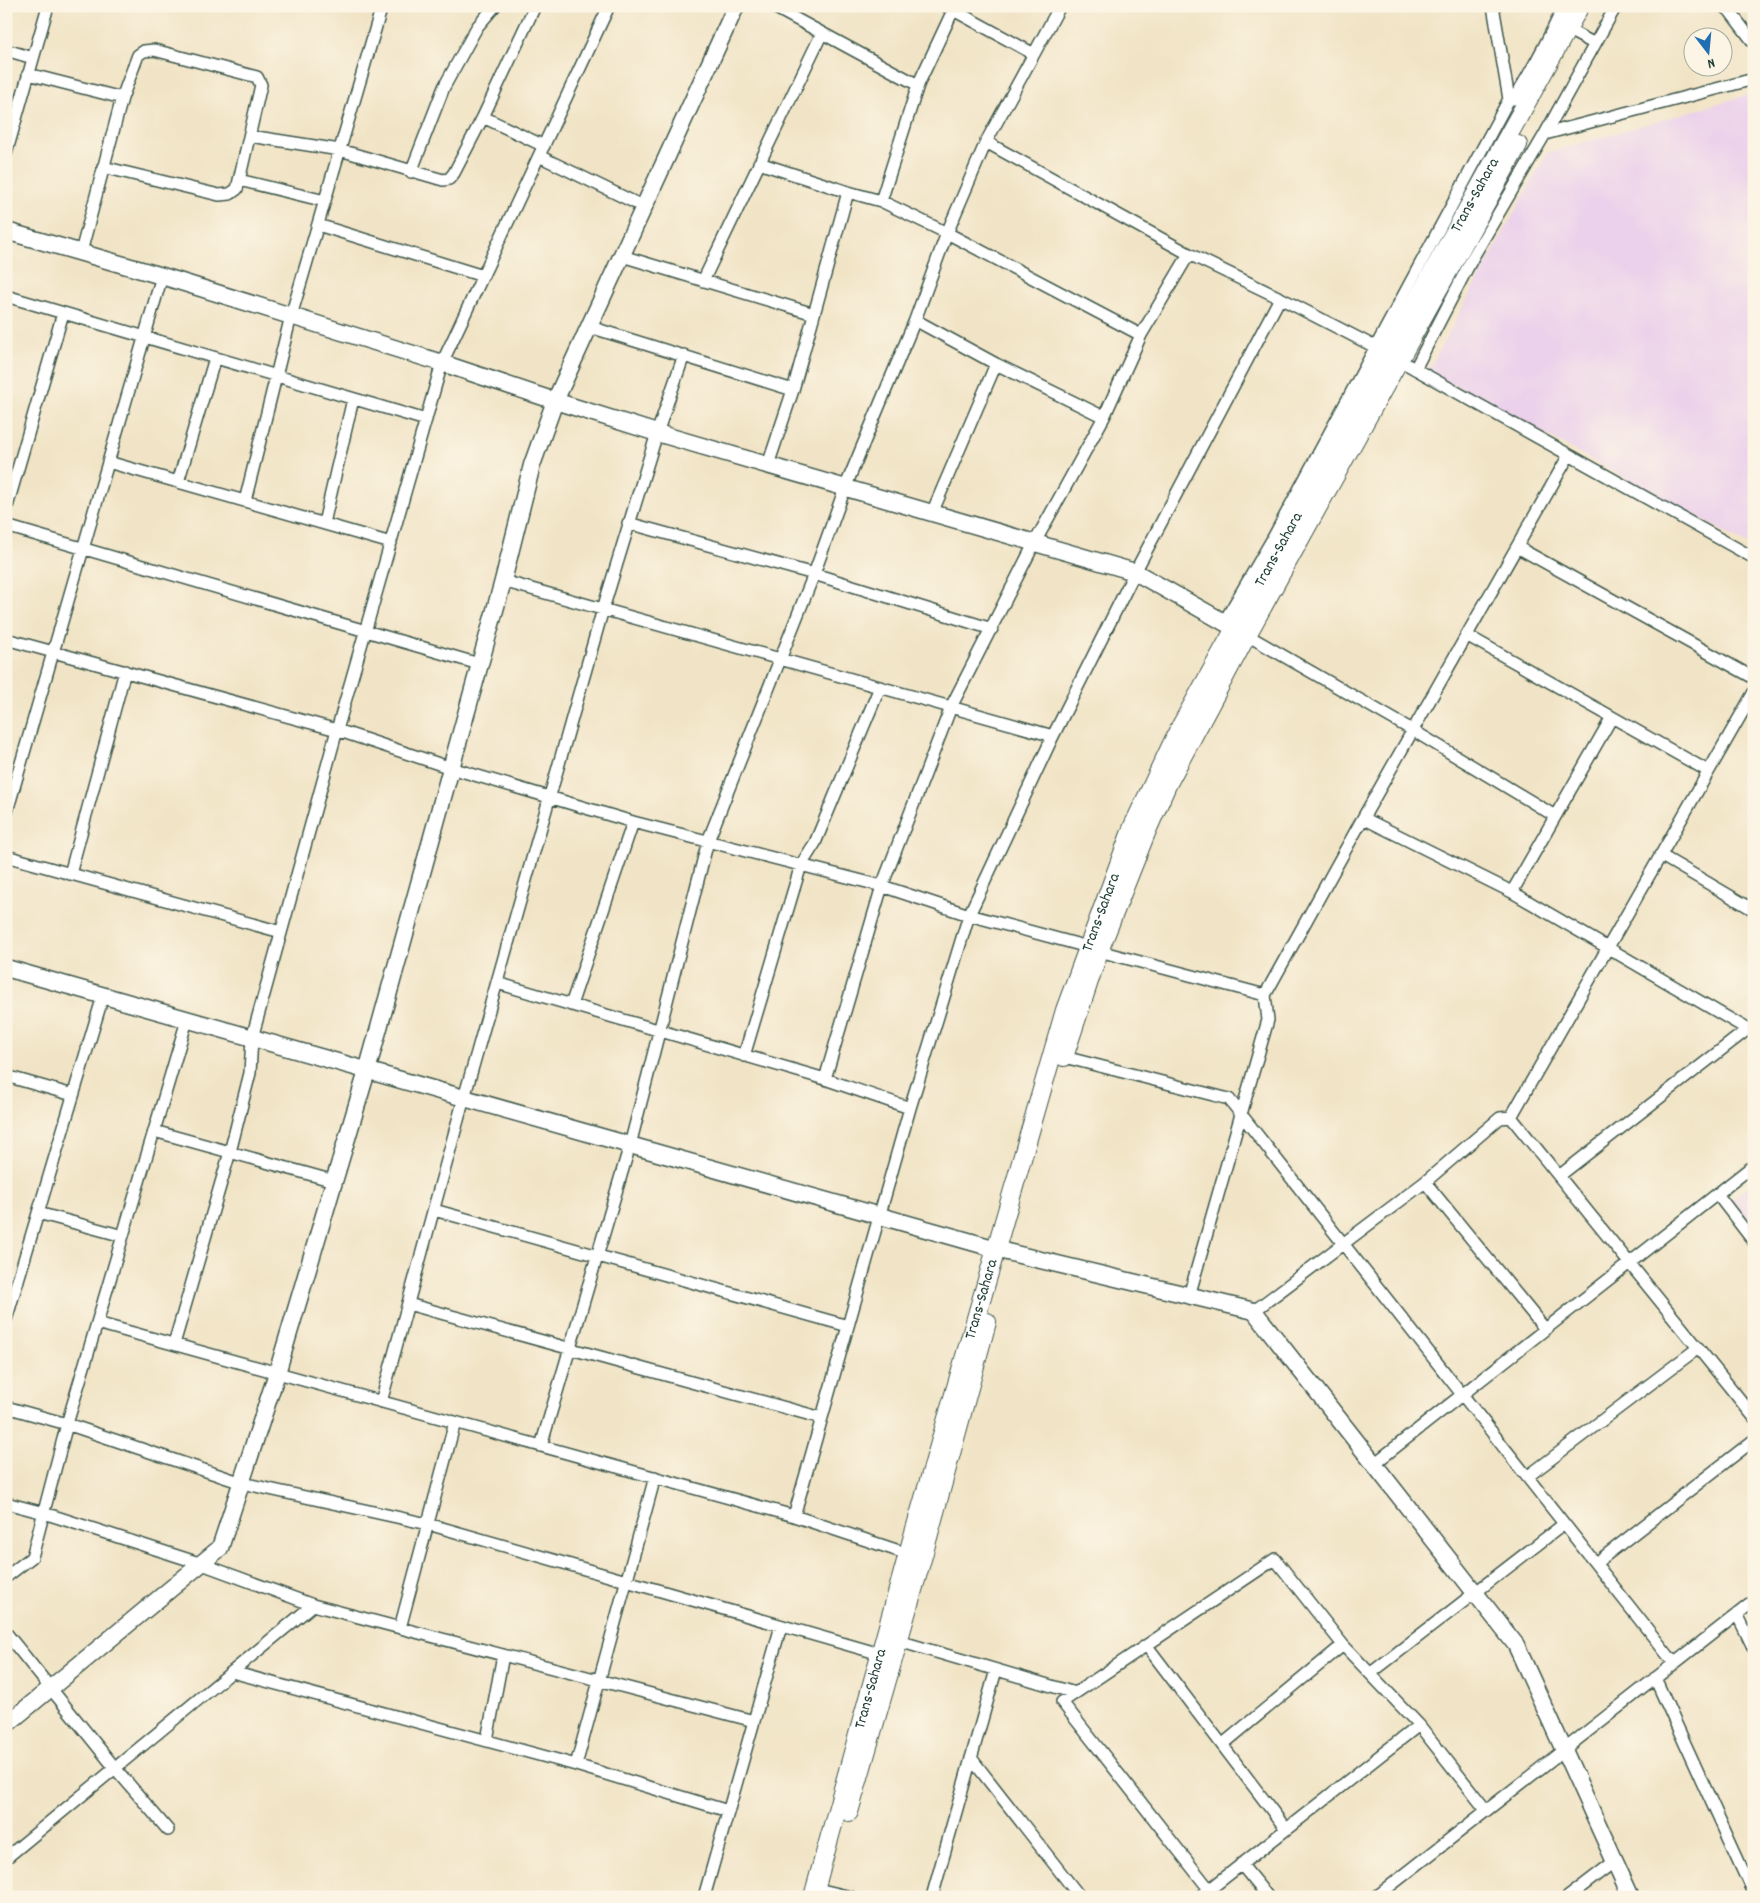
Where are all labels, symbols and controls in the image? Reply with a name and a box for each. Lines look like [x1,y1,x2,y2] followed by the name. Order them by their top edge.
[1682,28,1732,78] north arrow
[1705,52,1717,73] text: N
[1445,153,1505,237] street label: Trans-Sahara
[1249,507,1309,591] street label: Trans-Sahara
[1076,869,1126,955] street label: Trans-Sahara
[959,1256,1004,1342] street label: Trans-Sahara
[849,1646,893,1732] street label: Trans-Sahara

